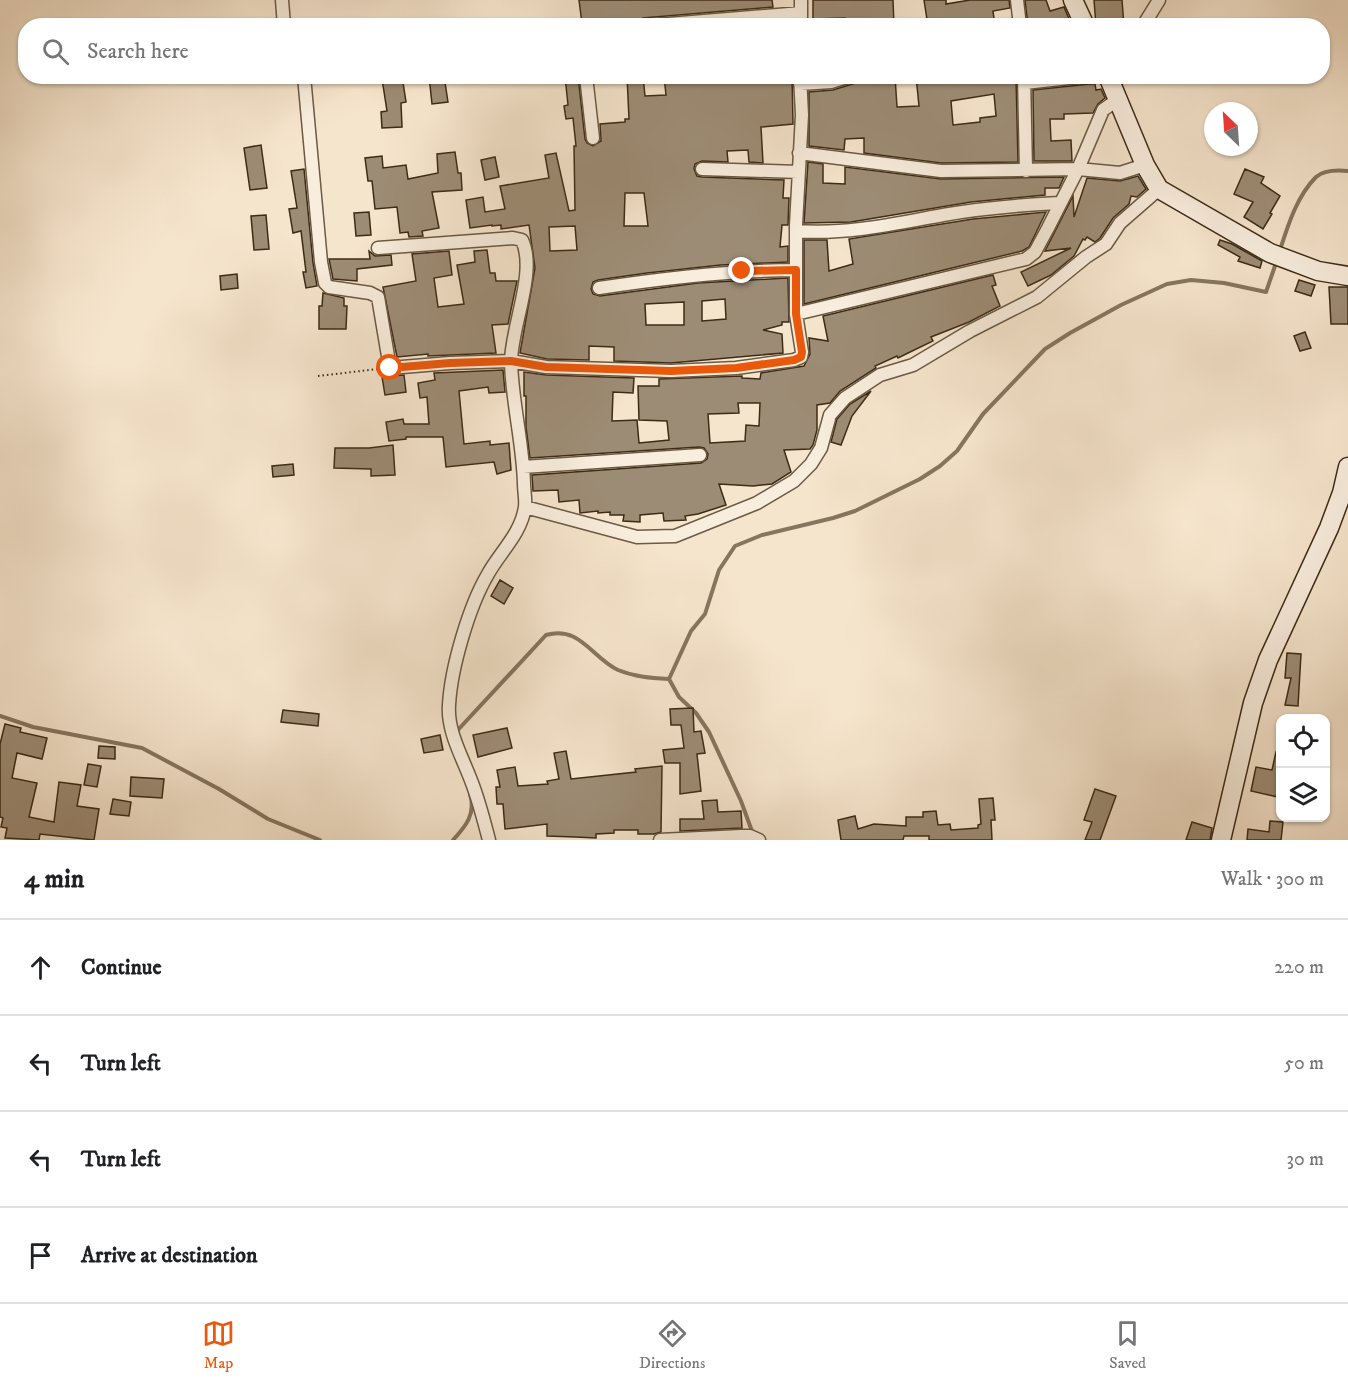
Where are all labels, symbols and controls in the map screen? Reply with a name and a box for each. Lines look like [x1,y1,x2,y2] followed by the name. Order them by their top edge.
[18,18,1330,84] search box
[39,35,72,68] icon: search
[87,38,189,65] text: Search here
[1204,102,1258,156] north arrow
[728,257,754,283] route end
[376,354,402,380] route start
[1276,714,1330,822] map controls
[1276,714,1330,768] button: locate
[1276,768,1330,822] button: layers
[24,863,84,896] text: 4 min
[1221,867,1324,892] text: Walk · 300 m
[24,951,57,984] icon: ahead
[81,954,162,981] text: Continue
[1274,955,1324,980] text: 220 m
[24,1047,57,1080] icon: left
[81,1050,161,1077] text: Turn left
[1284,1051,1324,1076] text: 50 m
[24,1143,57,1176] icon: left
[81,1146,161,1173] text: Turn left
[1286,1147,1324,1172] text: 30 m
[24,1239,57,1272] icon: arrive
[81,1242,258,1269] text: Arrive at destination
[202,1317,235,1373] tab: Map
[639,1317,705,1373] tab: Directions
[1109,1317,1146,1373] tab: Saved

